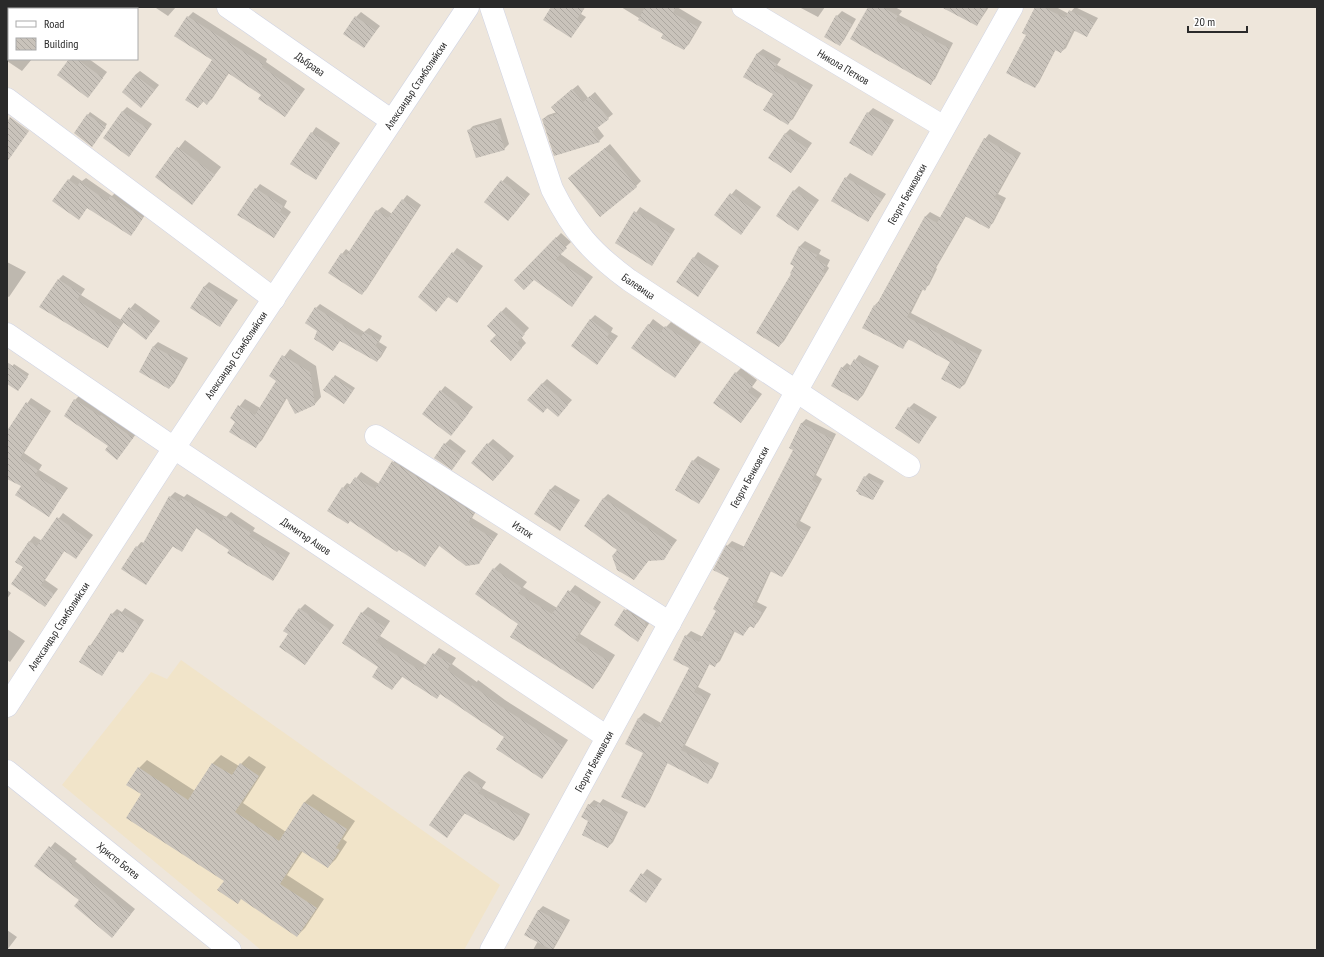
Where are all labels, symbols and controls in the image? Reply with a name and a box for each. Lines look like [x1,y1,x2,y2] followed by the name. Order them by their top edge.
[8,8,138,60] legend
[1188,8,1247,34] scale bar
[1194,14,1215,29] text: 20 m
[44,16,64,31] text: Road
[44,36,79,51] text: Building
[381,39,450,132] street label: Александър Стамболийски
[815,46,873,88] street label: Никола Петков
[292,49,328,79] street label: Дъбрава
[884,161,930,227] street label: Георги Бенковски
[619,270,658,302] street label: Балевица
[202,308,270,402] street label: Александър Стамболийски
[727,444,772,510] street label: Георги Бенковски
[278,514,334,558] street label: Димитър Ашов
[510,517,537,542] street label: Изток
[25,579,93,673] street label: Александър Стамболийски
[572,728,617,795] street label: Георги Бенковски
[94,839,143,882] street label: Христо Ботев

